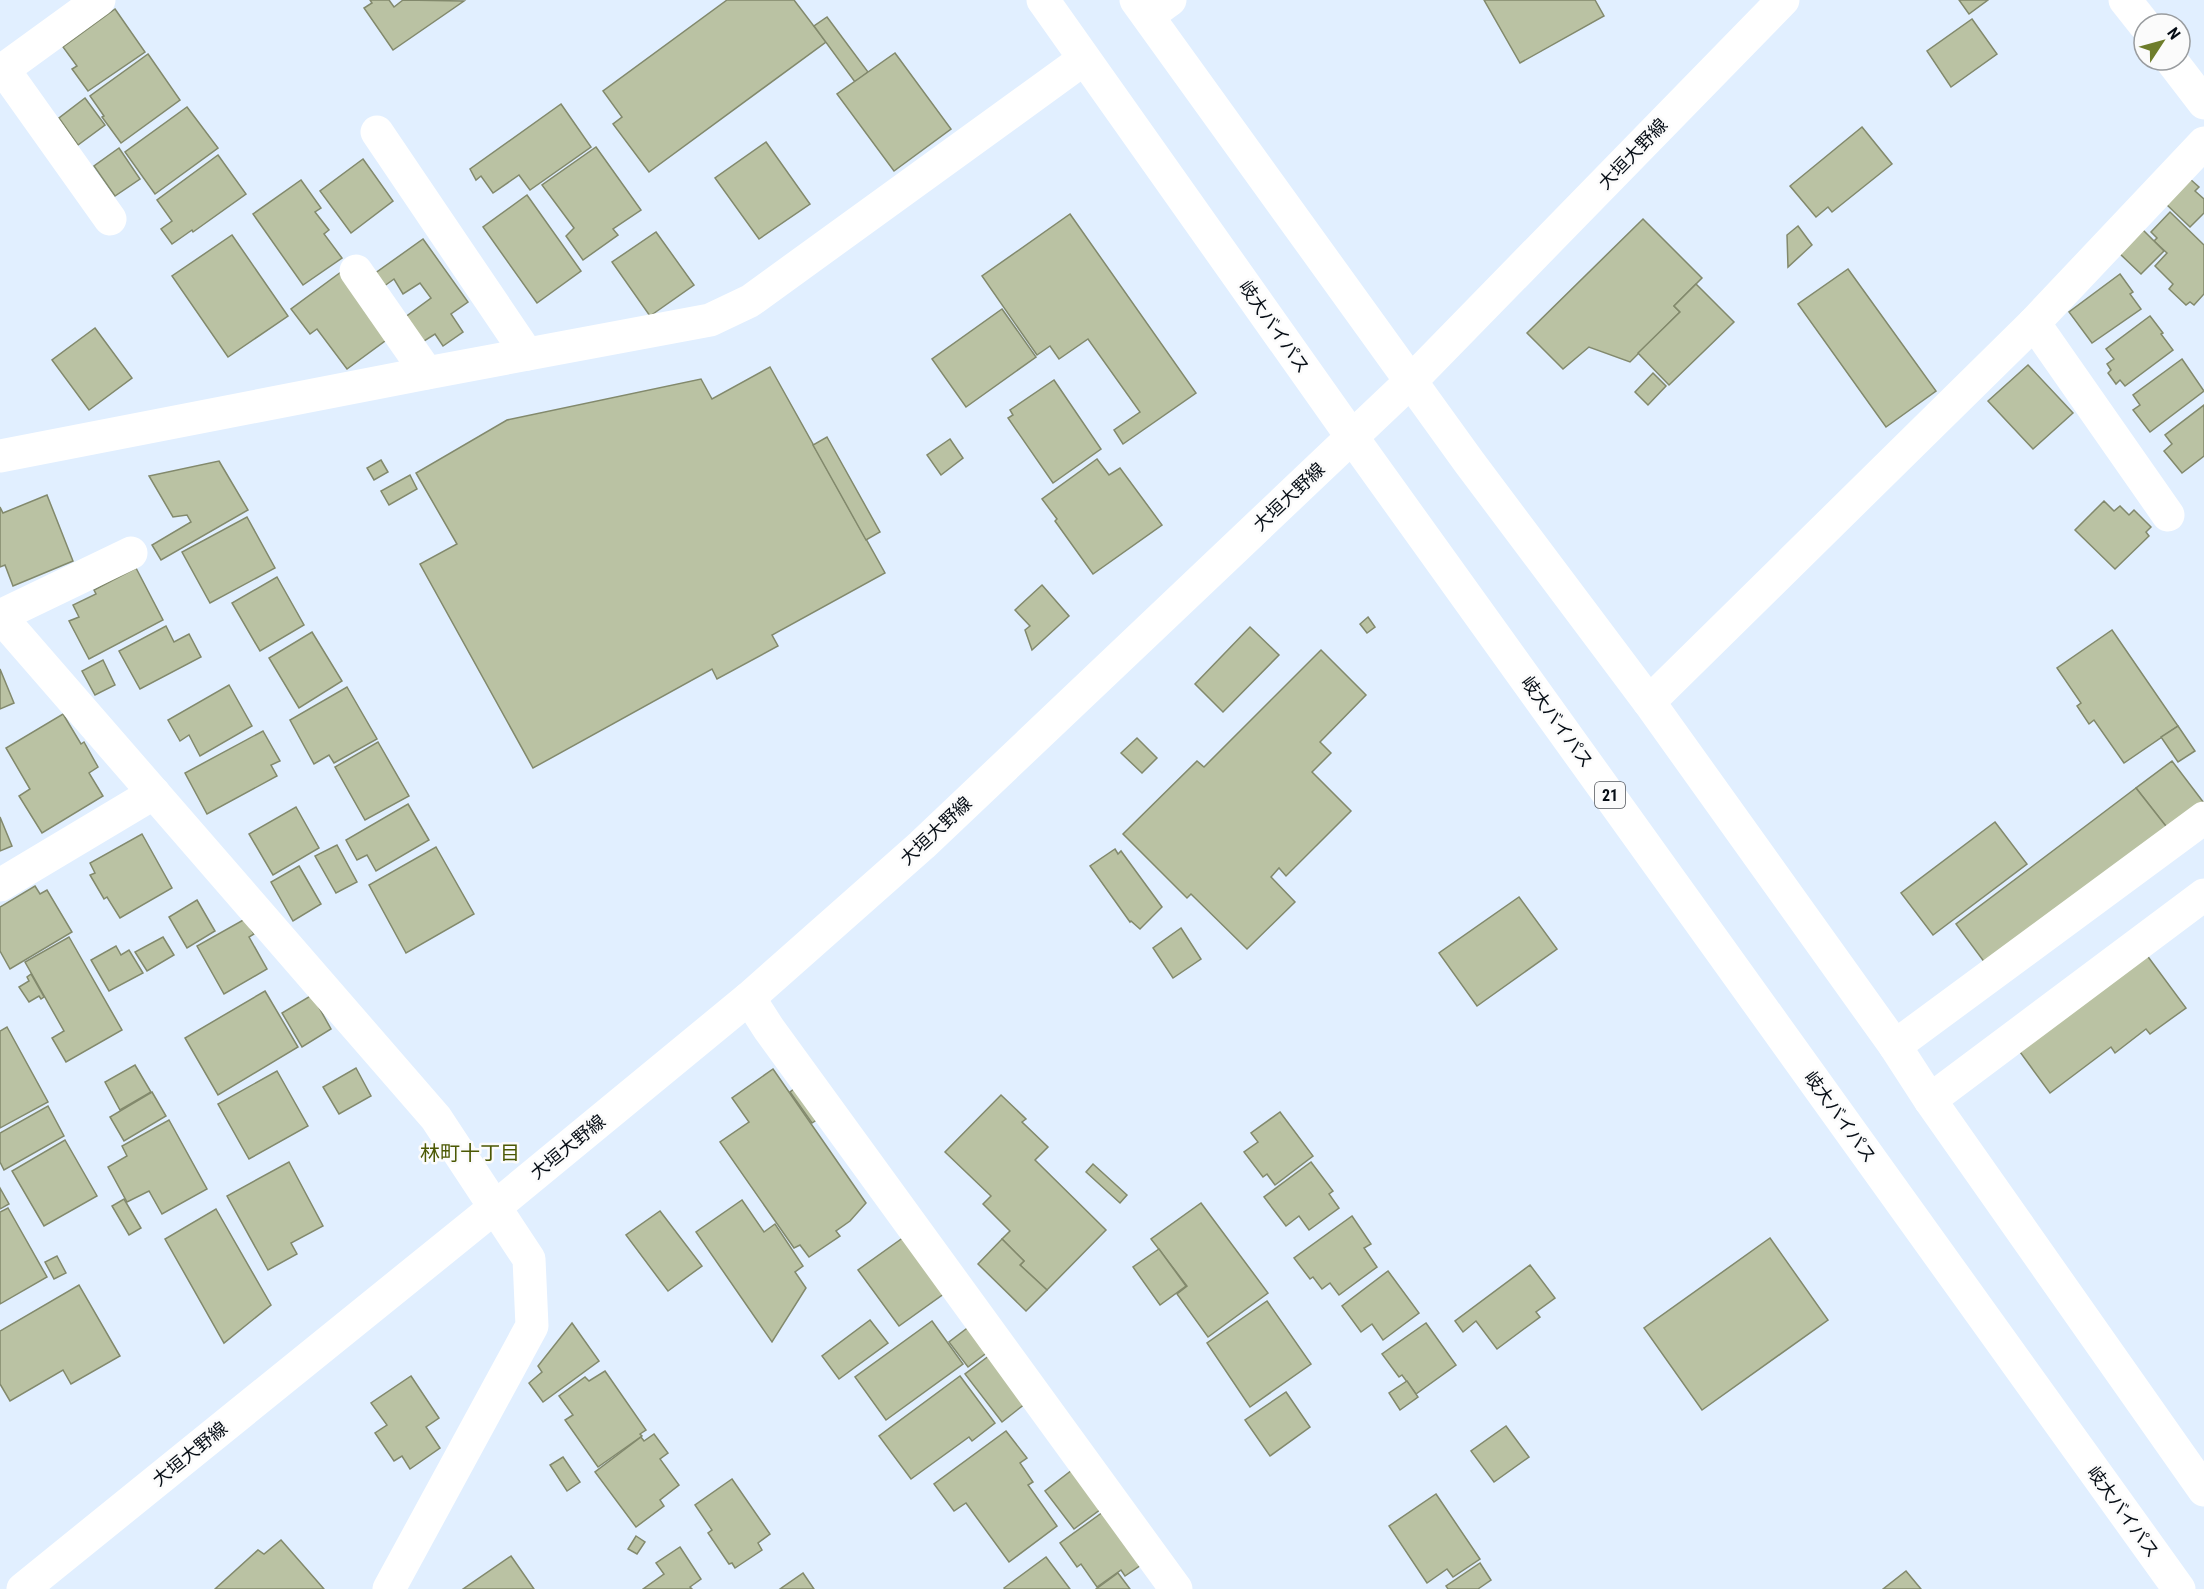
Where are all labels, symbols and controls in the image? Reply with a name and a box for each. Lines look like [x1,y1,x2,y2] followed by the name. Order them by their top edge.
[2132,12,2192,72] north arrow
[2163,24,2184,43] text: N
[1594,114,1671,193] street label: 大垣大野線
[1235,277,1314,377] street label: 岐大バイパス
[1249,458,1329,535] street label: 大垣大野線
[1517,672,1598,771] street label: 岐大バイパス
[1595,782,1625,808] road number: 21
[896,792,976,869] street label: 大垣大野線
[1800,1067,1881,1166] street label: 岐大バイパス
[526,1110,609,1183] street label: 大垣大野線
[420,1141,520,1165] district label: 林町十丁目
[148,1417,231,1490] street label: 大垣大野線
[2083,1462,2164,1561] street label: 岐大バイパス

